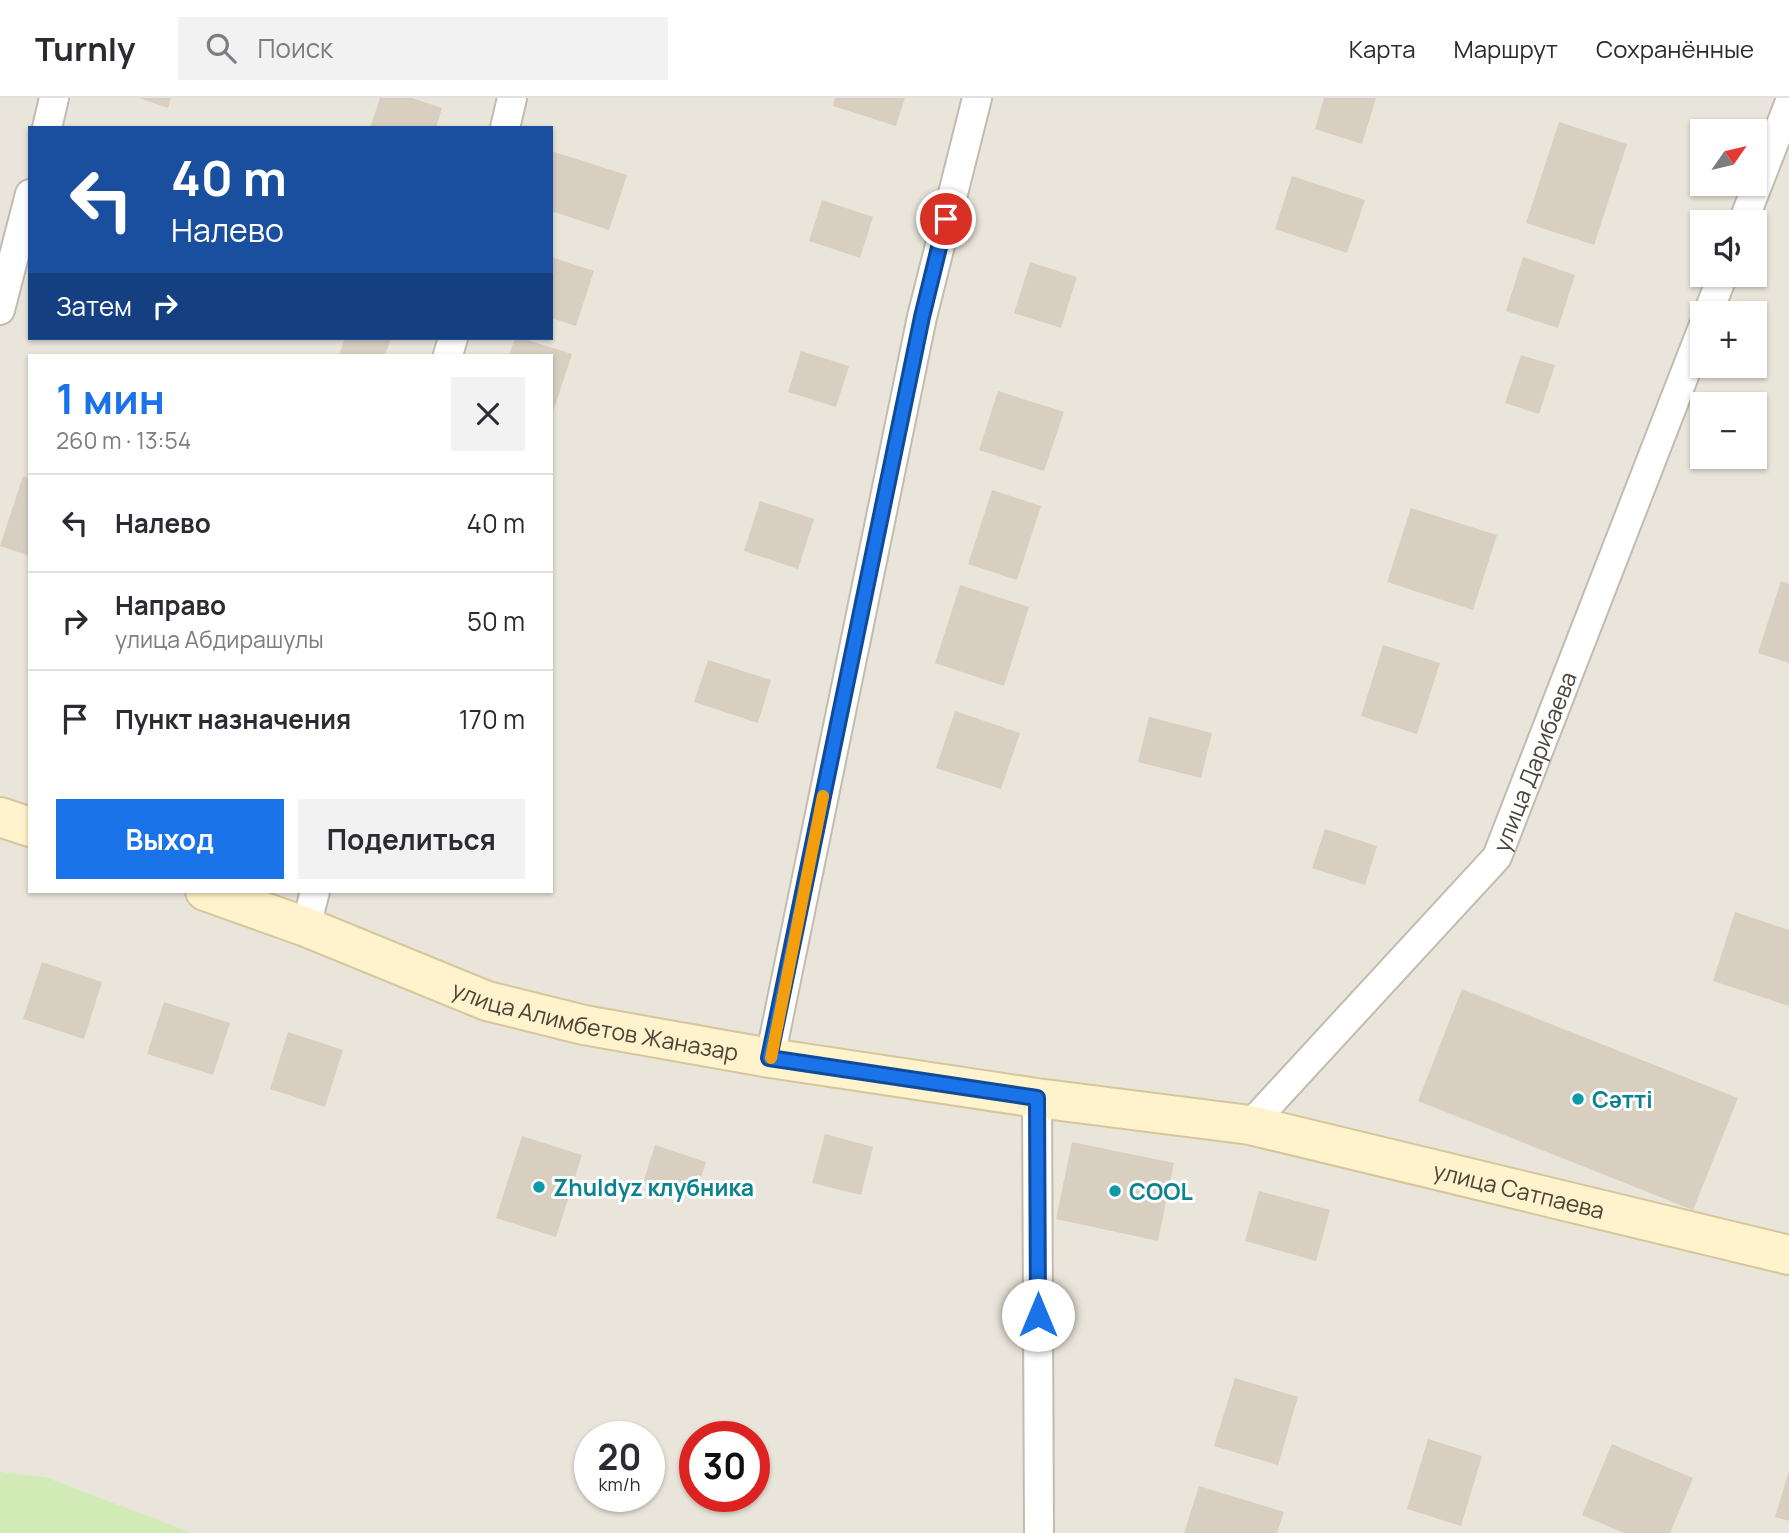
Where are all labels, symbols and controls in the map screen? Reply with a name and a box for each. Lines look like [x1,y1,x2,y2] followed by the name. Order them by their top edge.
[178,17,668,80] search box
[35,26,136,71] text: Turnly
[202,29,240,67] icon: search
[258,30,333,66] text: Поиск
[1349,32,1416,65] text: Карта
[1454,32,1558,65] text: Маршрут
[1596,32,1754,65] text: Сохранённые
[1690,119,1768,196] north arrow
[1690,119,1767,469] map controls
[171,144,287,211] text: 40 m
[56,154,147,245] icon: left
[916,189,976,249] pin
[927,200,965,238] icon: arrive
[171,208,284,252] text: Налево
[1690,210,1767,287] button: sound
[146,287,184,325] icon: right
[56,288,132,324] text: Затем
[1690,301,1767,378] button: +
[56,369,165,427] text: 1 мин
[451,377,525,451] button: close
[1690,392,1767,469] button: −
[56,424,191,456] text: 260 m · 13:54
[56,504,94,542] icon: left
[115,505,211,541] text: Налево
[467,505,525,541] text: 40 m
[115,587,226,623] text: Направо
[56,602,94,640] icon: right
[467,603,525,639] text: 50 m
[115,623,324,655] text: улица Абдирашулы
[1485,667,1584,856] street label: улица Дарибаева
[56,700,94,738] icon: arrive
[115,701,351,737] text: Пункт назначения
[459,701,525,737] text: 170 m
[56,799,284,879] button: Выход
[298,799,525,879] button: Поделиться
[447,972,741,1068] street label: улица Алимбетов Жаназар
[1592,1083,1653,1115] place label: Сәтті
[1570,1091,1586,1107] marker: Сәтті
[1430,1154,1608,1226] street label: улица Сатпаева
[553,1171,754,1203] place label: Zhuldyz клубника
[1129,1175,1193,1207] place label: COOL
[531,1179,547,1195] marker: Zhuldyz клубника
[1107,1183,1123,1199] marker: COOL
[1001,1278,1075,1352] position arrow
[679,1421,770,1512] speed limit sign: 30
[598,1433,641,1481] text: 20
[599,1472,640,1496] text: km/h

